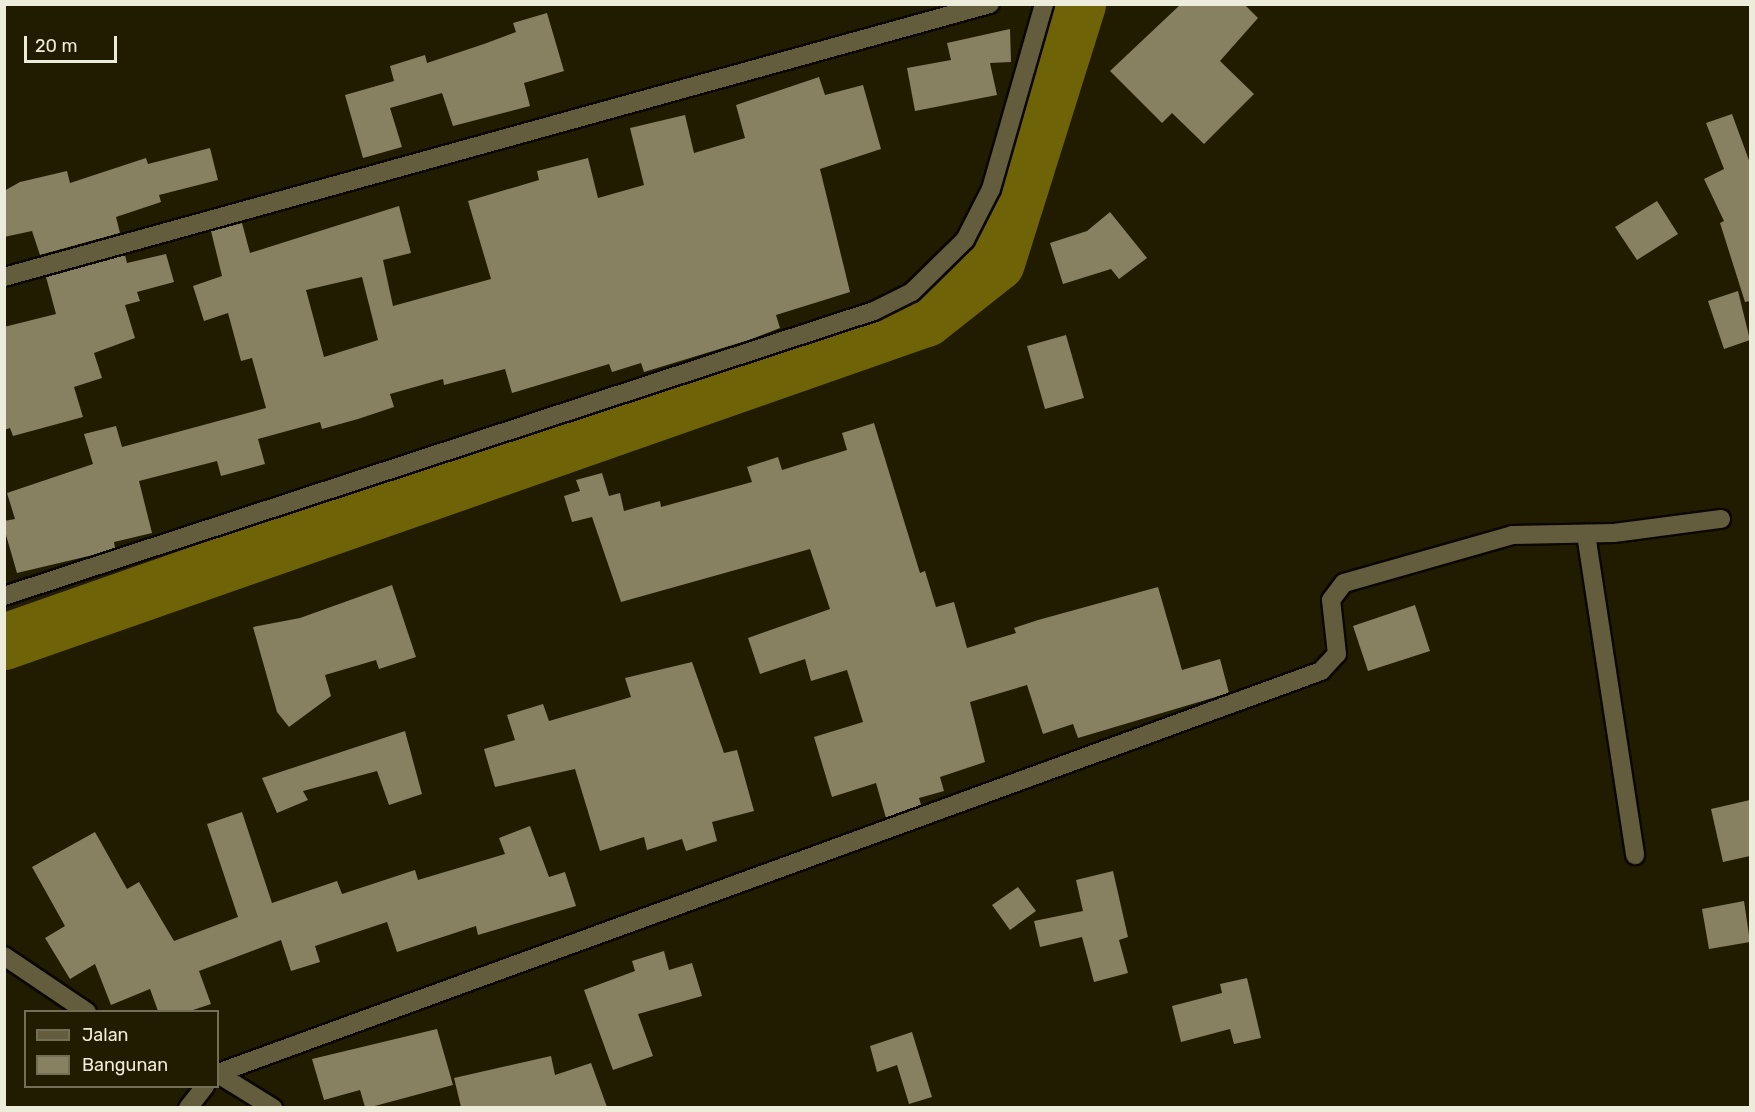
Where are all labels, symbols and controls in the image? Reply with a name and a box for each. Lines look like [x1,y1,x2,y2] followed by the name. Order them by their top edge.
[27,24,120,62] scale bar
[35,35,77,57] text: 20 m
[24,1010,219,1088] legend
[82,1024,129,1046] text: Jalan
[82,1054,168,1076] text: Bangunan

